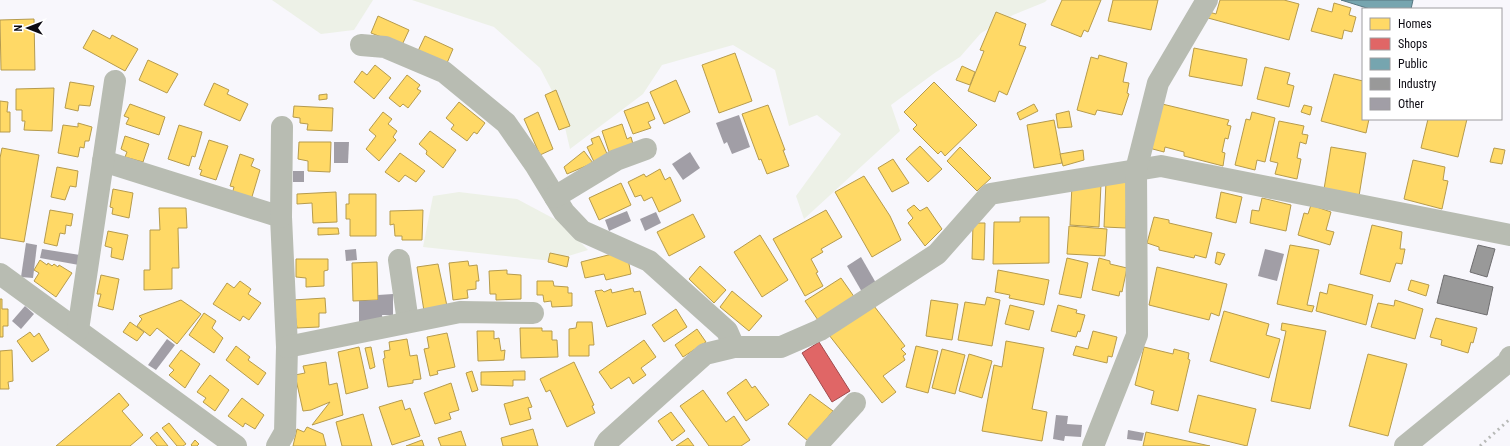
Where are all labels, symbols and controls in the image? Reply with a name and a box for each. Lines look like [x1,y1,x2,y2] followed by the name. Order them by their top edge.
[8,8,48,48] north arrow
[1362,8,1502,120] legend
[1398,17,1432,31] text: Homes
[12,24,25,31] text: N
[1398,37,1427,51] text: Shops
[1398,57,1428,71] text: Public
[1398,77,1436,91] text: Industry
[1398,97,1424,111] text: Other

